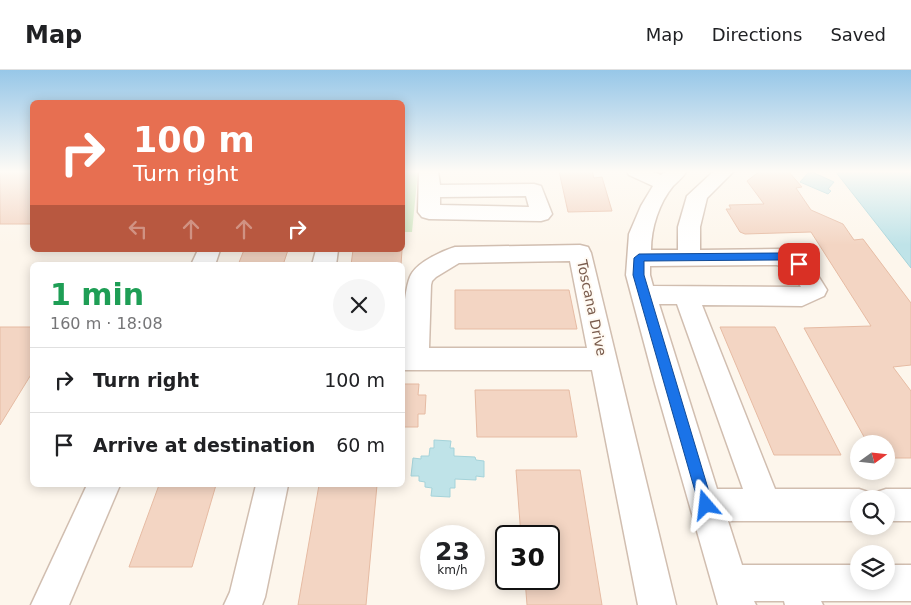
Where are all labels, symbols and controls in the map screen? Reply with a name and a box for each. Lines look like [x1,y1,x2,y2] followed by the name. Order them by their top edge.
[25,21,82,49] text: Map
[646,24,684,45] text: Map
[712,24,802,45] text: Directions
[830,24,886,45] text: Saved
[50,120,115,185] icon: right
[133,120,255,160] text: 100 m
[133,161,238,186] text: Turn right
[124,215,152,243] icon: left
[177,215,205,243] icon: ahead
[230,215,258,243] icon: ahead
[283,215,311,243] icon: right
[778,243,820,285] pin
[785,250,813,278] icon: arrive
[574,258,610,357] street label: Toscana Drive
[50,277,144,312] text: 1 min
[333,279,385,331] button: close
[50,314,163,333] text: 160 m · 18:08
[50,366,78,394] icon: right
[93,369,199,391] text: Turn right
[324,369,385,391] text: 100 m
[50,431,78,459] icon: arrive
[93,434,315,456] text: Arrive at destination
[336,434,385,456] text: 60 m
[850,435,895,480] north arrow
[850,435,895,590] map controls
[679,478,731,530] position arrow
[850,490,895,535] button: search
[495,525,560,590] speed limit sign: 30
[435,537,470,566] text: 23
[850,545,895,590] button: layers
[437,563,468,577] text: km/h

